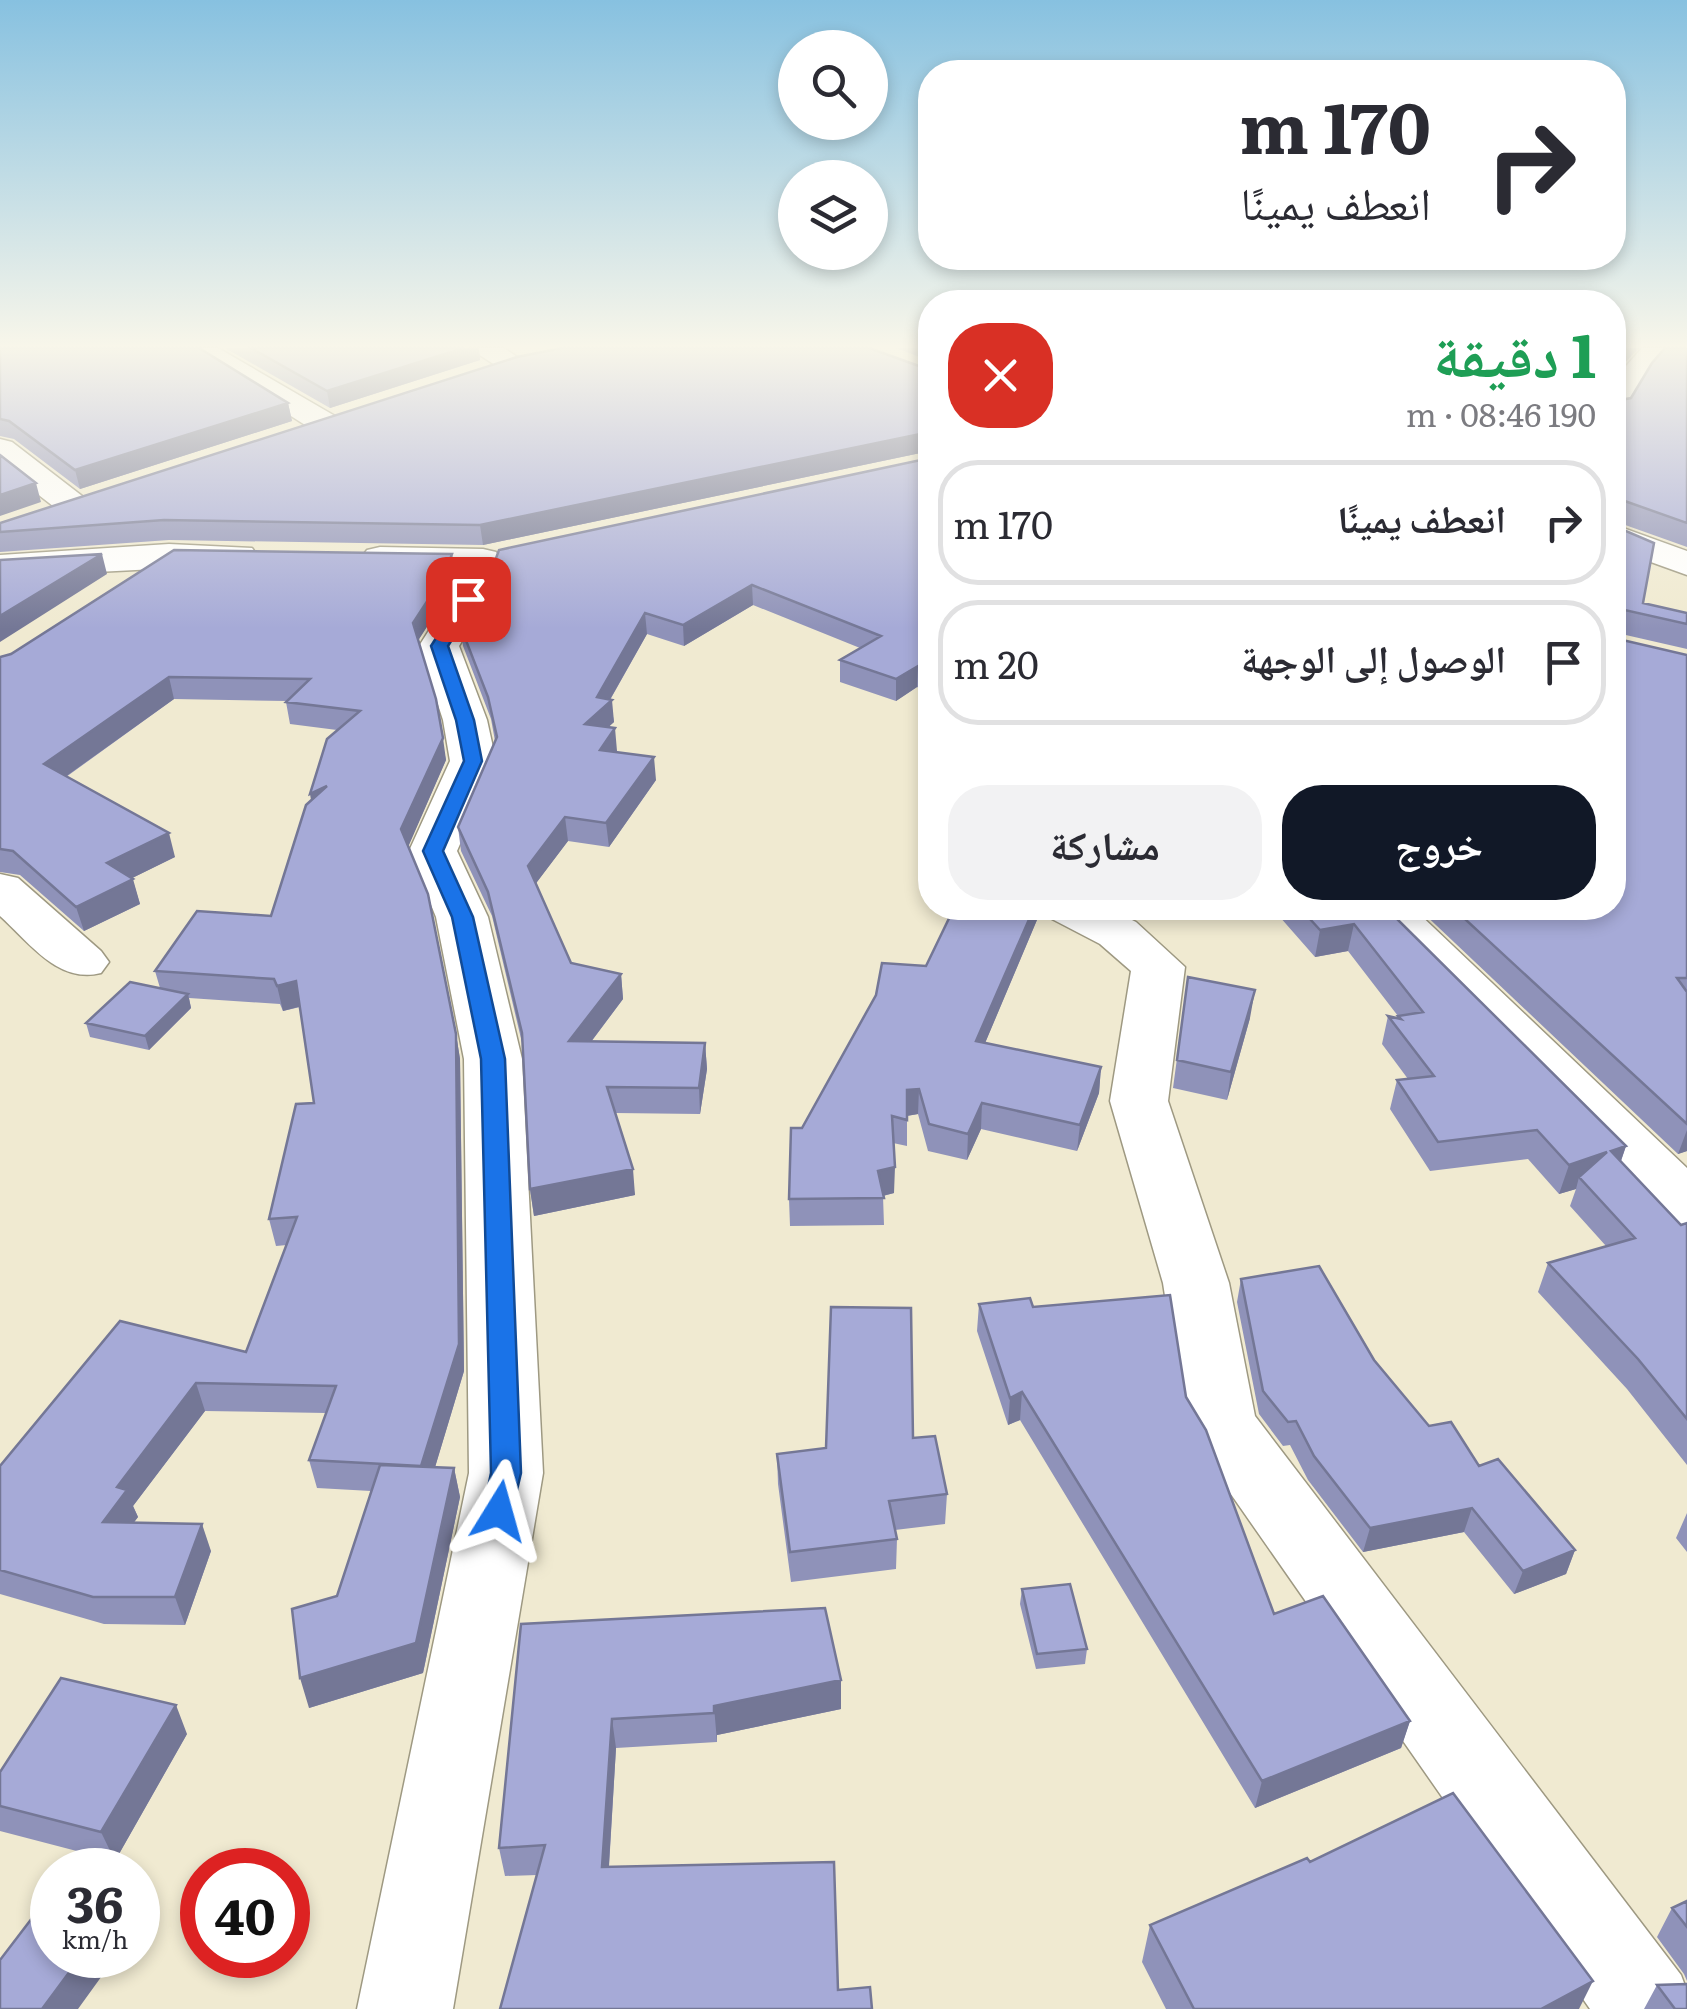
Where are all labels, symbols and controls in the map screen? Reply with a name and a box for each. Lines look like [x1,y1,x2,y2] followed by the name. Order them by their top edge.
[778,30,888,270] map controls
[778,30,888,140] button: search
[1239,72,1431,176] text: 170 m
[1466,100,1596,230] icon: right
[778,160,888,270] button: layers
[1240,167,1431,234] text: انعطف يمينًا
[1433,307,1596,396] text: 1 دقيقة
[948,323,1053,428] button: close
[1406,389,1596,437] text: 190 m · 08:46
[1337,488,1506,545] text: انعطف يمينًا
[953,494,1053,551] text: 170 m
[1536,495,1591,550] icon: right
[426,557,511,642] pin
[441,572,496,627] icon: arrive
[1241,628,1506,685] text: الوصول إلى الوجهة
[953,634,1039,691] text: 20 m
[1536,635,1591,690] icon: arrive
[948,785,1262,900] button: مشاركة
[1282,785,1596,900] button: خروج
[447,1459,551,1563] position arrow
[180,1848,310,1978] speed limit sign: 40
[66,1864,124,1938] text: 36
[62,1920,128,1957] text: km/h

